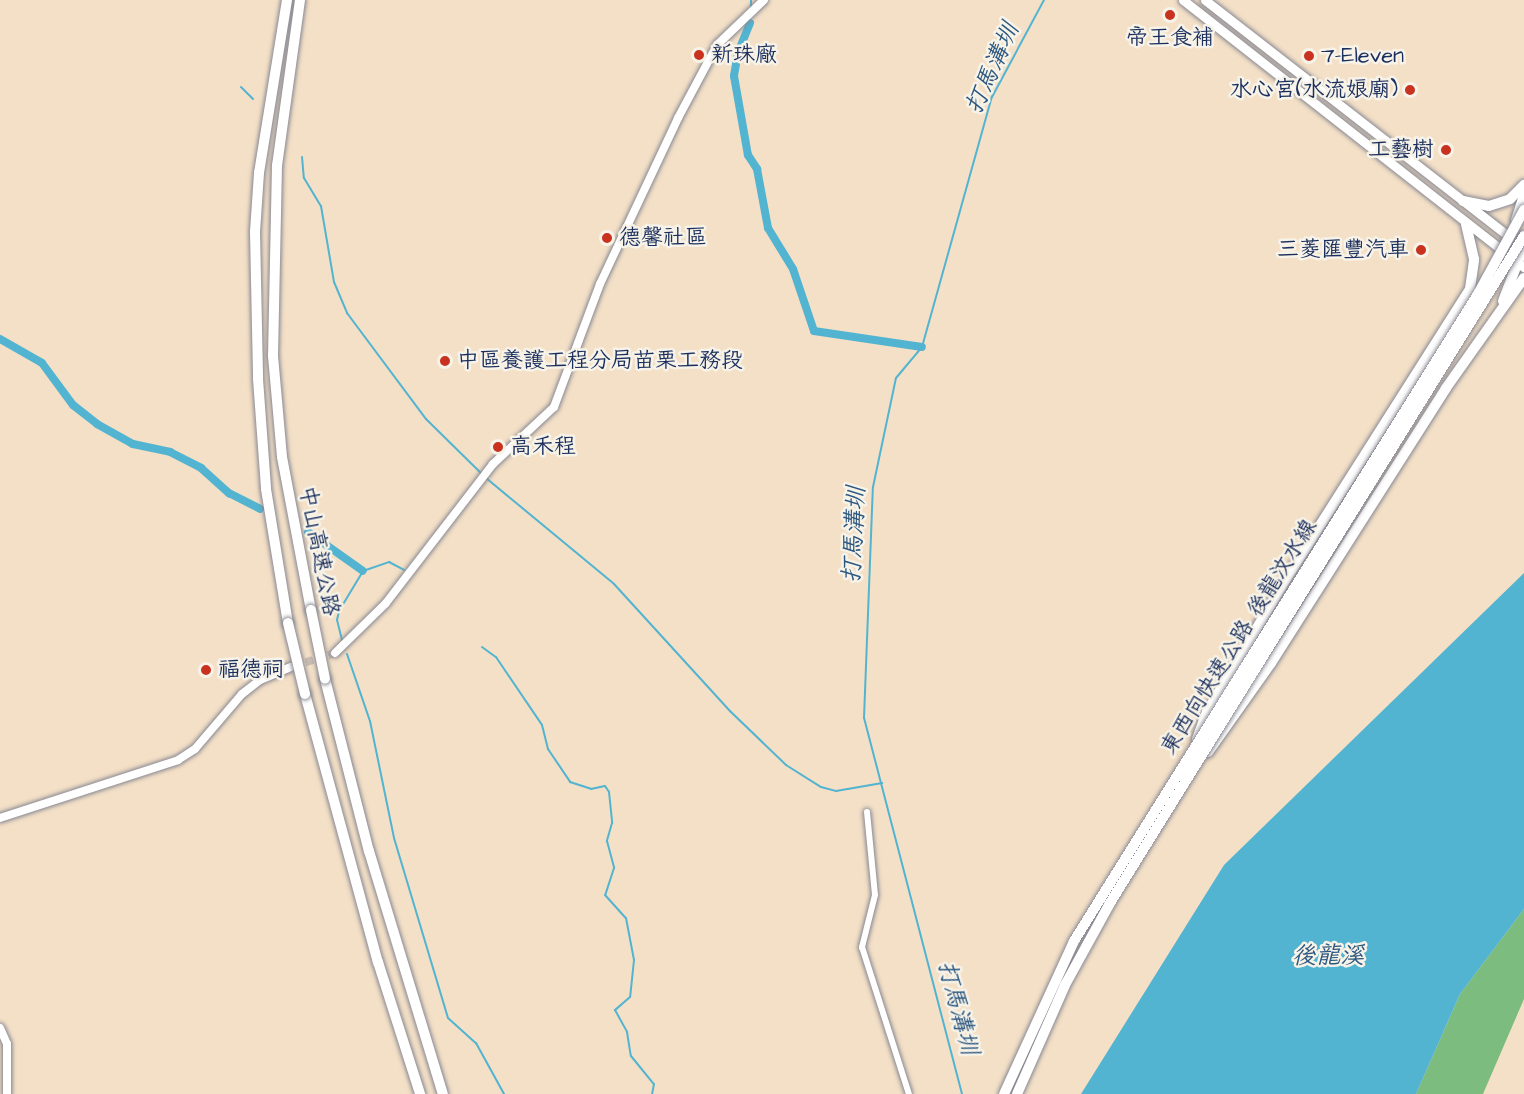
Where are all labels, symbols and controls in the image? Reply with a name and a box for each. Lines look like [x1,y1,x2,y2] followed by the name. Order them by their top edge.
[1163,8,1177,22] marker: 帝王食補
[960,19,1026,119] water label: 打馬溝圳
[1126,25,1214,51] place label: 帝王食補
[711,42,777,68] place label: 新珠廠
[1321,43,1404,69] place label: 7-Eleven
[692,48,706,62] marker: 新珠廠
[1302,49,1316,63] marker: 7-Eleven
[1230,77,1398,103] place label: 水心宮(水流娘廟)
[1403,83,1417,97] marker: 水心宮(水流娘廟)
[1368,137,1434,163] place label: 工藝樹
[1439,143,1453,157] marker: 工藝樹
[619,225,707,251] place label: 德馨社區
[600,231,614,245] marker: 德馨社區
[1277,237,1409,263] place label: 三菱匯豐汽車
[1414,243,1428,257] marker: 三菱匯豐汽車
[457,348,743,374] place label: 中區養護工程分局苗栗工務段
[438,354,452,368] marker: 中區養護工程分局苗栗工務段
[510,434,576,460] place label: 高禾程
[491,440,505,454] marker: 高禾程
[293,484,345,618] street label: 中山高速公路
[838,486,872,584] water label: 打馬溝圳
[1156,514,1322,760] street label: 東西向快速公路 後龍汶水線
[218,657,284,683] place label: 福德祠
[199,663,213,677] marker: 福德祠
[1292,943,1364,971] water label: 後龍溪
[931,958,983,1058] water label: 打馬溝圳

